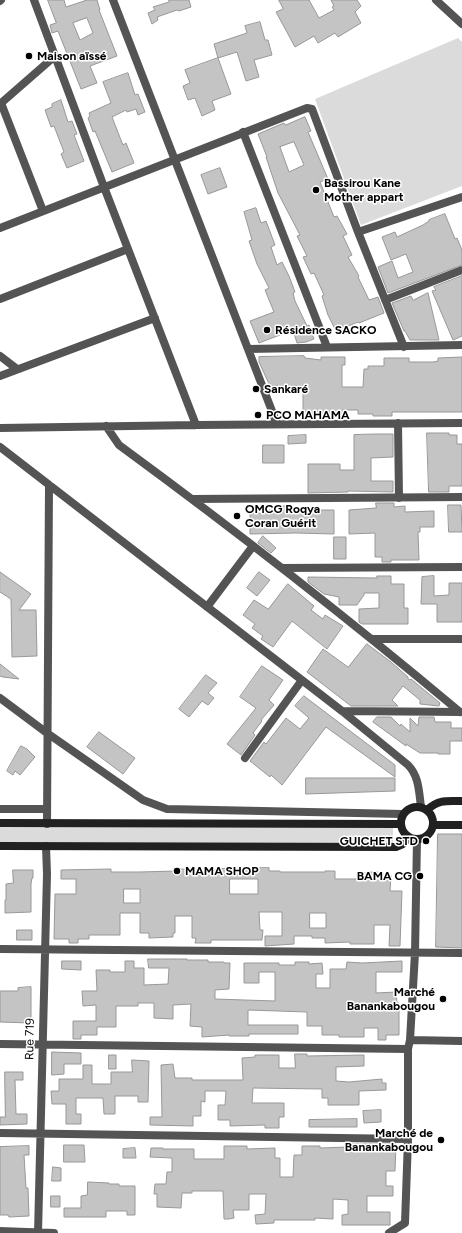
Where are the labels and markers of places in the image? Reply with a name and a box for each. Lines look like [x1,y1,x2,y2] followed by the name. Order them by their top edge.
[37,49,106,63] place label: Maison aïssé
[24,51,34,61] marker: Maison aïssé
[324,176,404,204] place label: Bassirou Kane Mother appart
[311,185,321,195] marker: Bassirou Kane Mother appart
[275,323,376,337] place label: Résidence SACKO
[262,325,272,335] marker: Résidence SACKO
[264,382,308,396] place label: Sankaré
[251,384,261,394] marker: Sankaré
[266,408,350,422] place label: PCO MAHAMA
[253,410,263,420] marker: PCO MAHAMA
[245,502,320,530] place label: OMCG Roqya Coran Guérit
[232,511,242,521] marker: OMCG Roqya Coran Guérit
[340,834,418,848] place label: GUICHET STD
[421,836,431,846] marker: GUICHET STD
[185,864,259,878] place label: MAMA SHOP
[172,866,182,876] marker: MAMA SHOP
[357,869,412,883] place label: BAMA CG
[415,871,425,881] marker: BAMA CG
[347,985,435,1013] place label: Marché Banankabougou
[438,994,448,1004] marker: Marché Banankabougou
[345,1126,433,1154] place label: Marché de Banankabougou
[436,1135,446,1145] marker: Marché de Banankabougou

